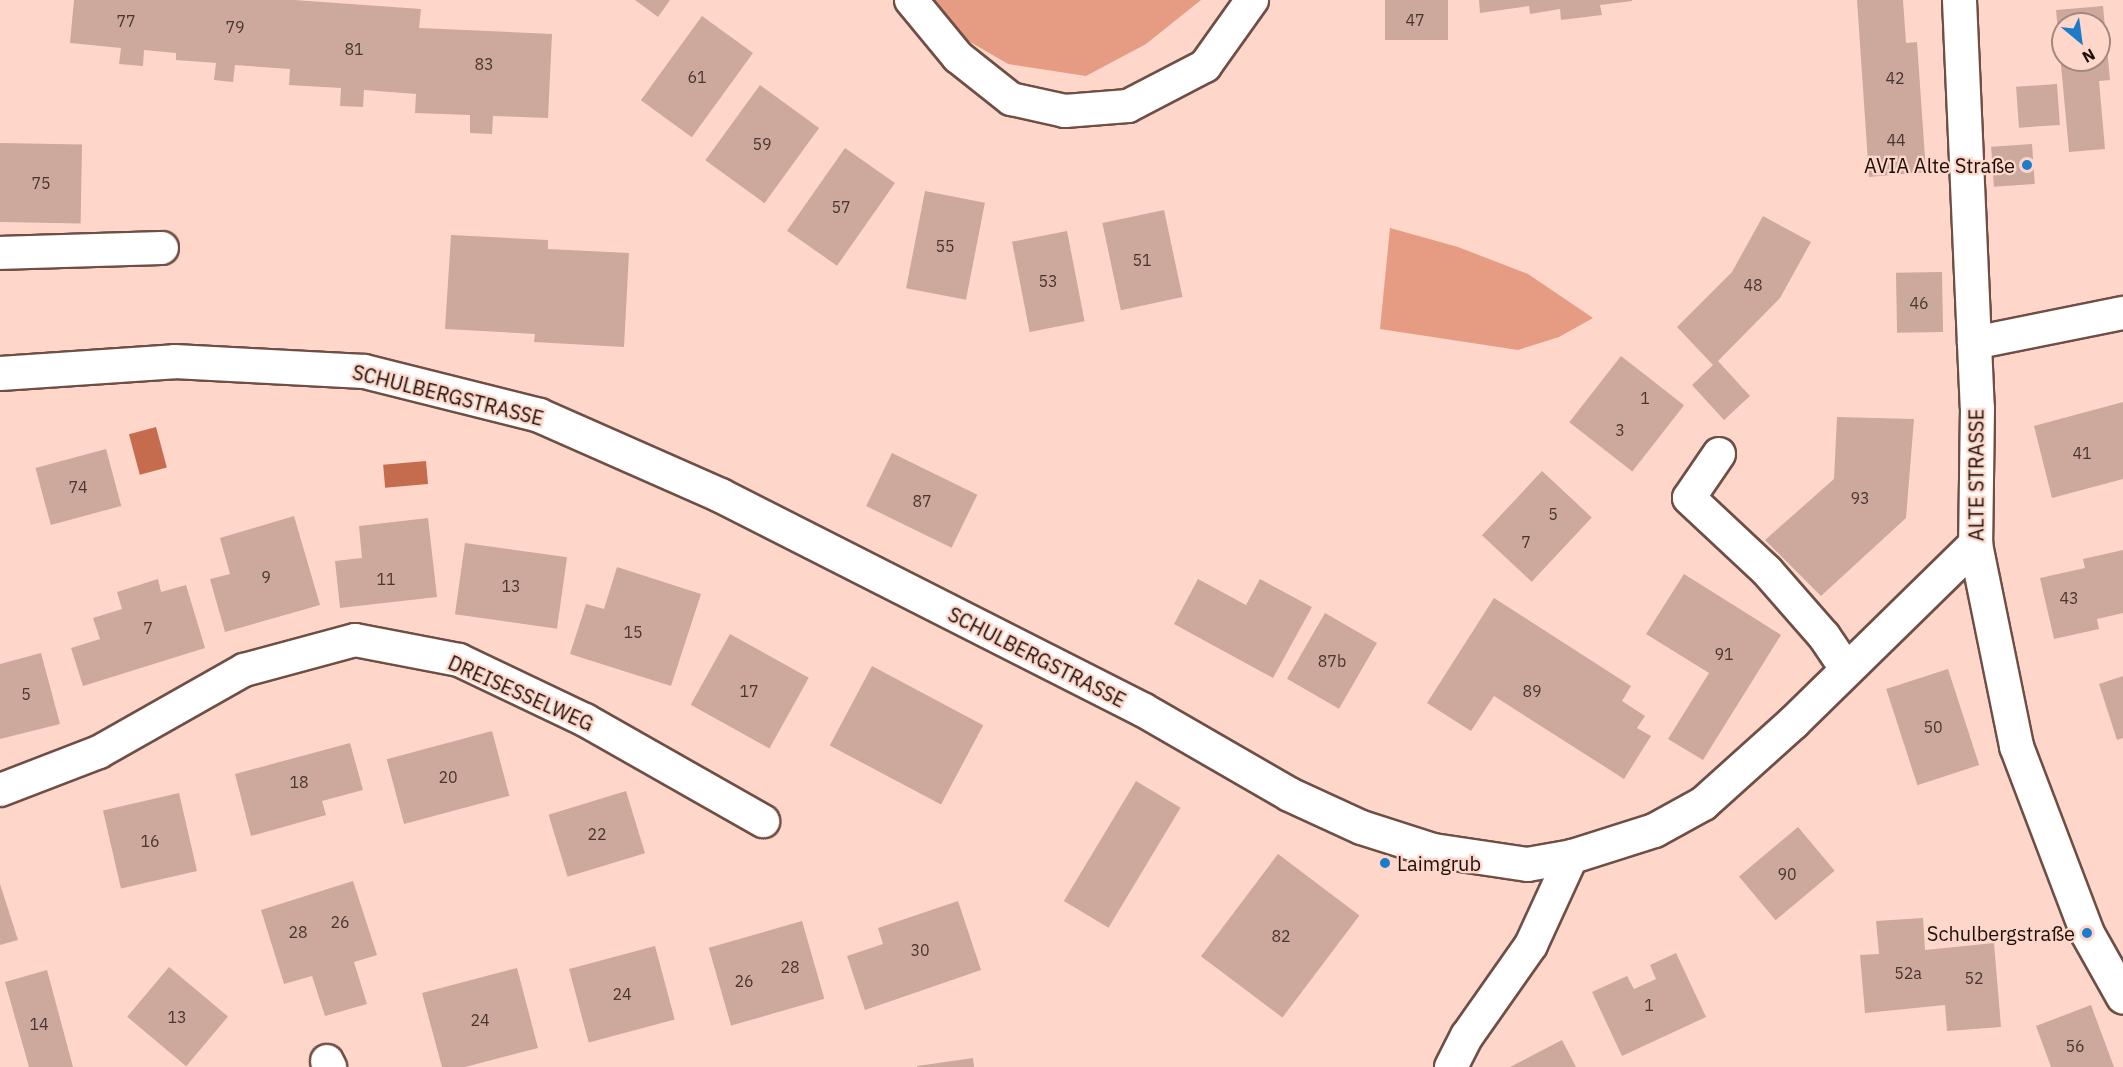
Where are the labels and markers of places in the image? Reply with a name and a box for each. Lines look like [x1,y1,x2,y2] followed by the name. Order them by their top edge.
[1864,153,2015,177] place label: AVIA Alte Straße
[2020,158,2034,172] marker: AVIA Alte Straße
[1397,851,1481,875] place label: Laimgrub
[1378,856,1392,870] marker: Laimgrub
[1927,921,2075,945] place label: Schulbergstraße
[2080,926,2094,940] marker: Schulbergstraße

